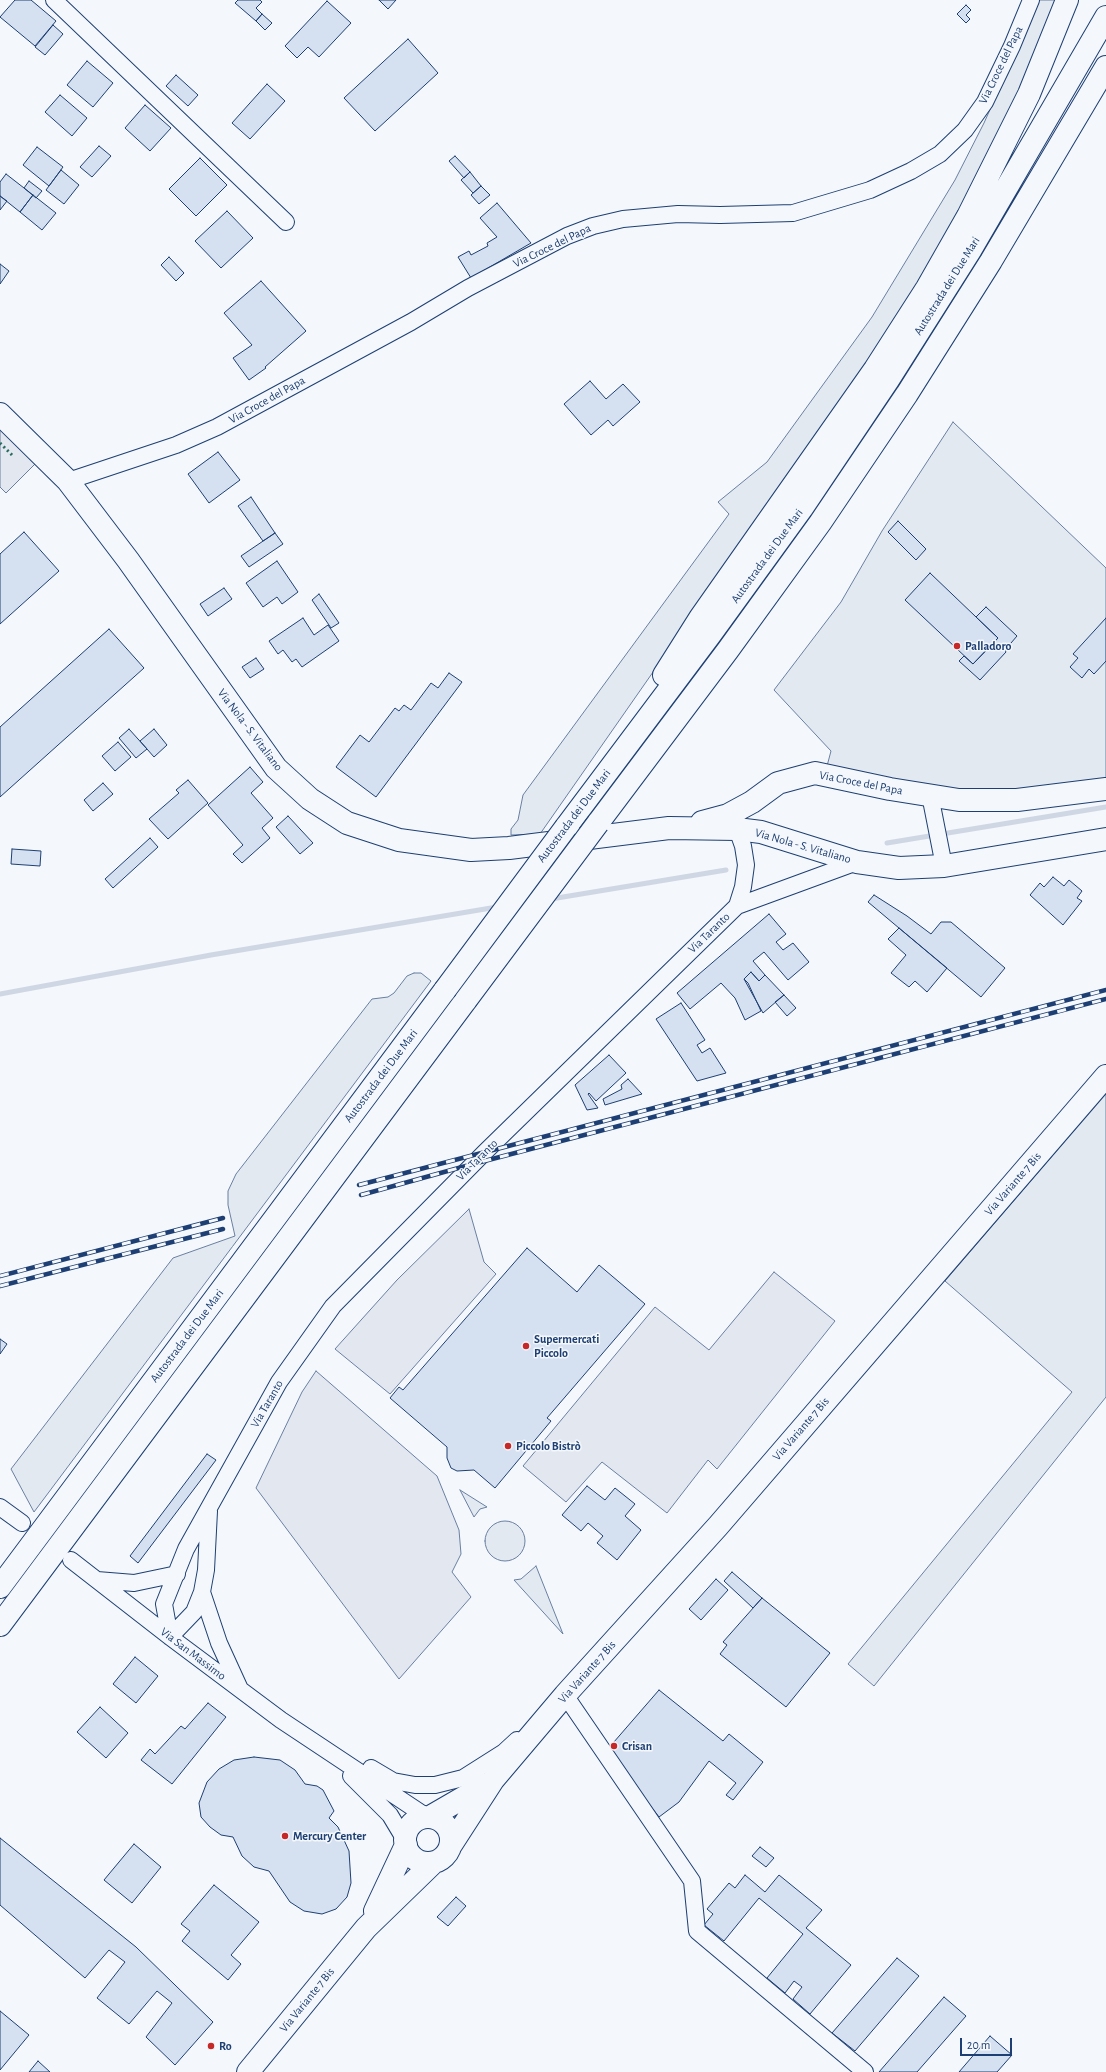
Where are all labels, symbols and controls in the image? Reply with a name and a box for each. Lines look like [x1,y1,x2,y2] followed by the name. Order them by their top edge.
[976,24,1026,106] street label: Via Croce del Papa
[511,221,593,271] street label: Via Croce del Papa
[911,234,983,338] street label: Autostrada dei Due Mari
[226,373,308,427] street label: Via Croce del Papa
[728,506,806,606] street label: Autostrada dei Due Mari
[965,639,1011,653] place label: Palladoro
[952,641,962,651] marker: Palladoro
[214,686,286,774] street label: Via Nola - S. Vitaliano
[534,766,614,866] street label: Autostrada dei Due Mari
[818,768,904,798] street label: Via Croce del Papa
[753,825,853,867] street label: Via Nola - S. Vitaliano
[685,910,733,956] street label: Via Taranto
[341,1026,421,1126] street label: Autostrada dei Due Mari
[453,1136,501,1184] street label: Via Taranto
[982,1149,1044,1219] street label: Via Variante 7 Bis
[147,1286,227,1386] street label: Autostrada dei Due Mari
[534,1332,599,1360] place label: Supermercati Piccolo
[521,1341,531,1351] marker: Supermercati Piccolo
[248,1378,286,1430] street label: Via Taranto
[770,1394,832,1464] street label: Via Variante 7 Bis
[516,1439,581,1453] place label: Piccolo Bistrò
[503,1441,513,1451] marker: Piccolo Bistrò
[157,1625,229,1683] street label: Via San Massimo
[555,1638,619,1706] street label: Via Variante 7 Bis
[622,1739,652,1753] place label: Crisan
[609,1741,619,1751] marker: Crisan
[293,1829,366,1843] place label: Mercury Center
[280,1831,290,1841] marker: Mercury Center
[277,1965,337,2035] street label: Via Variante 7 Bis
[962,2030,1014,2056] scale bar
[219,2039,232,2053] place label: Ro
[967,2039,990,2051] text: 20 m
[206,2041,216,2051] marker: Ro

